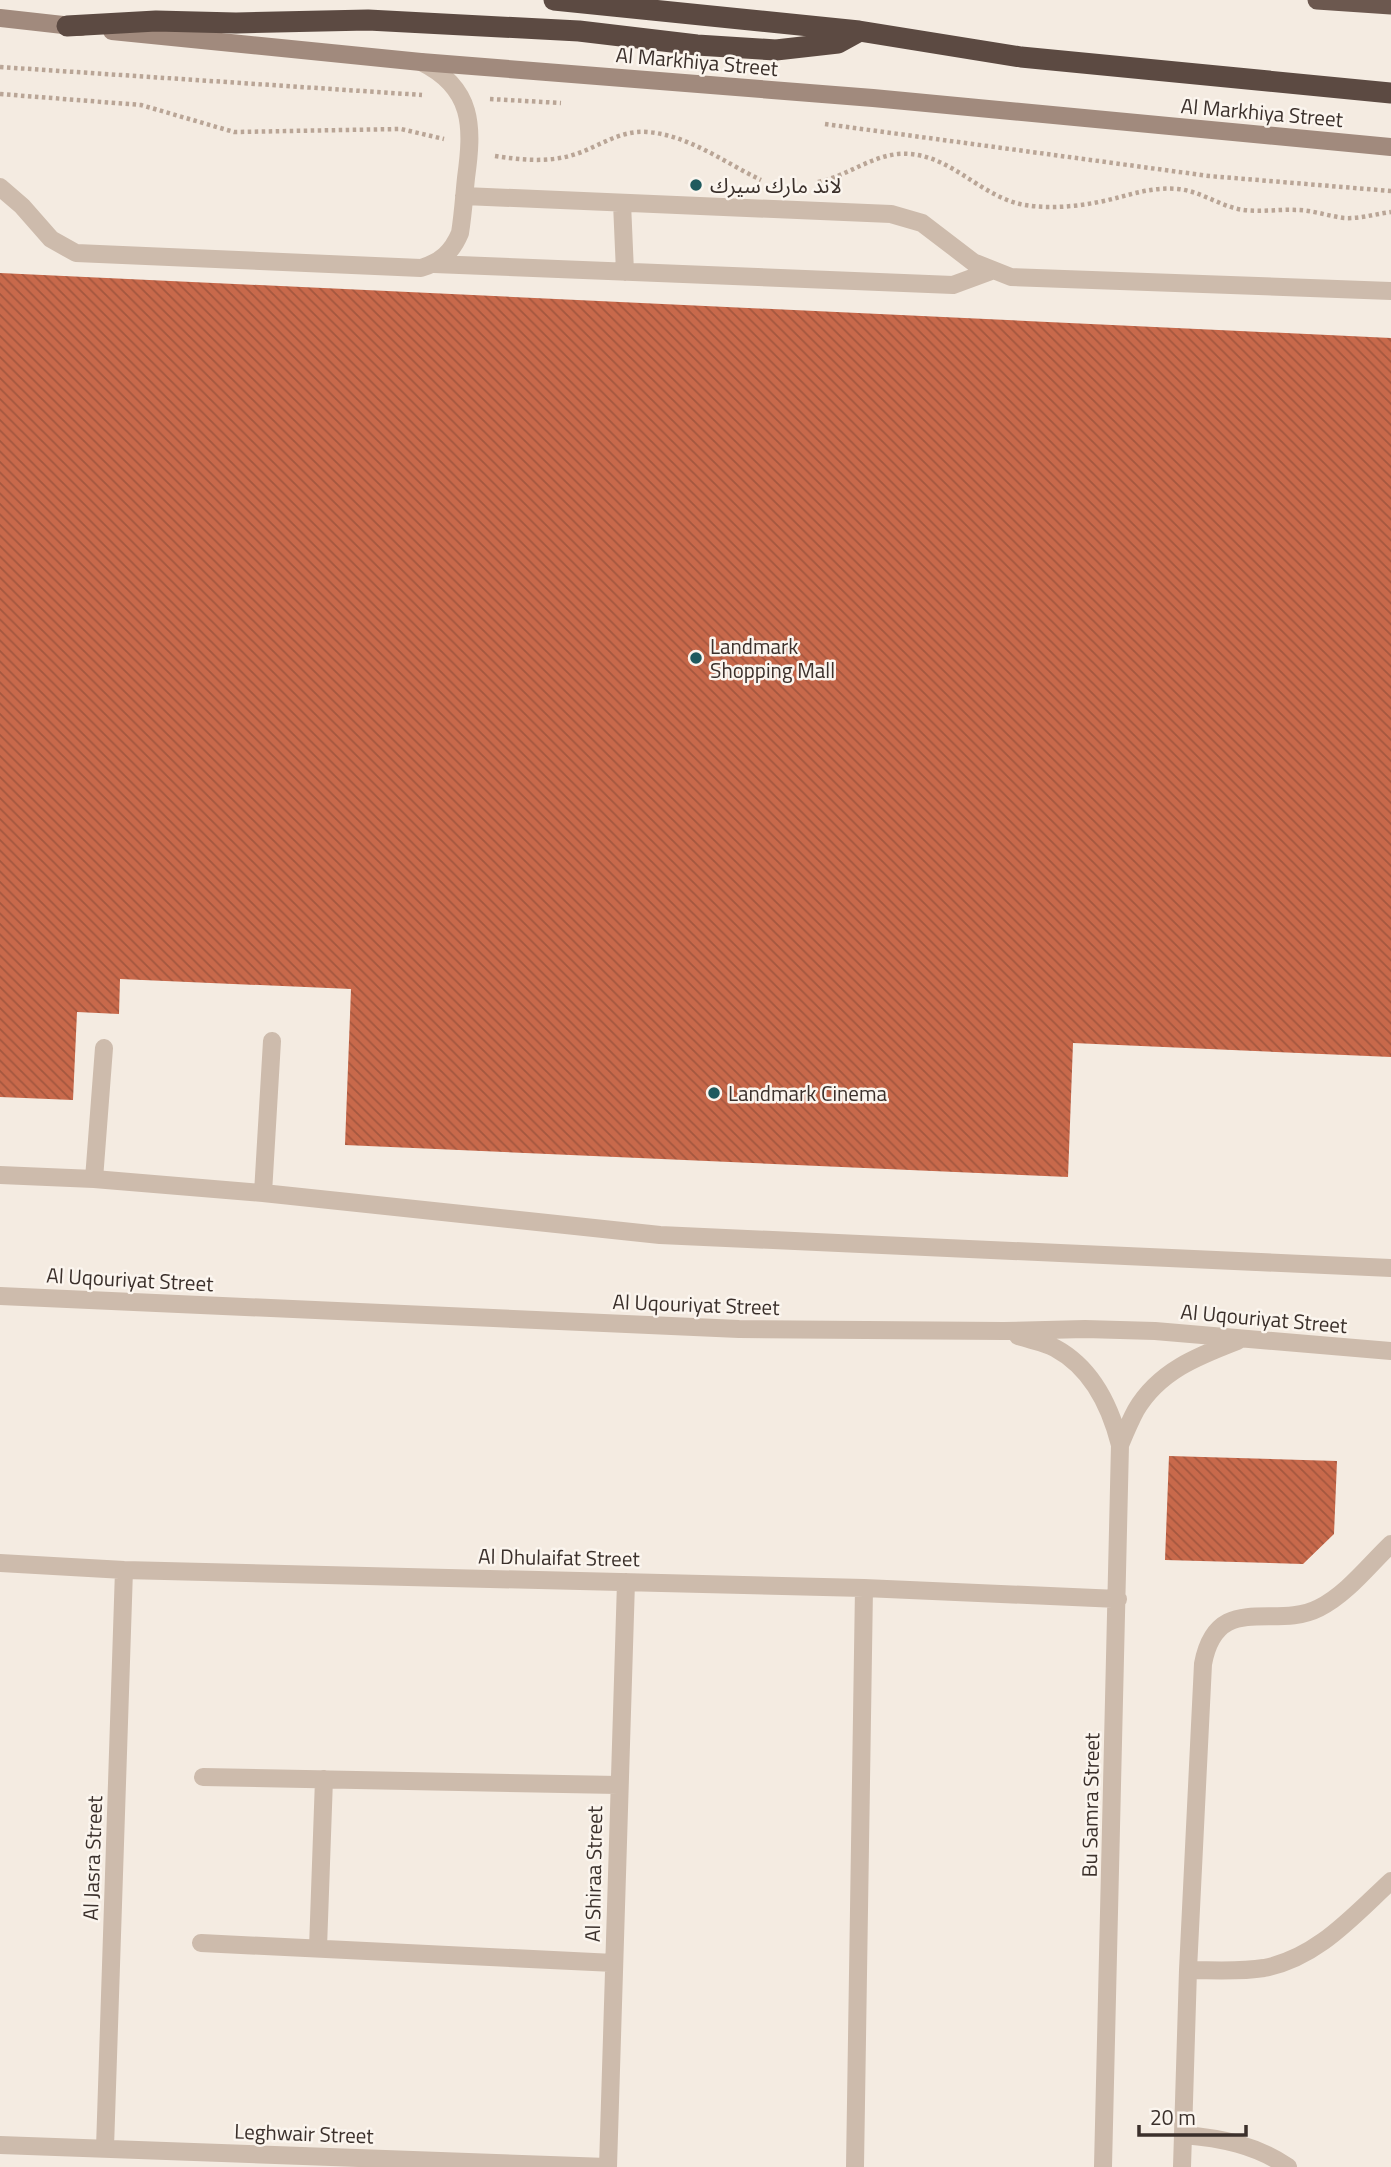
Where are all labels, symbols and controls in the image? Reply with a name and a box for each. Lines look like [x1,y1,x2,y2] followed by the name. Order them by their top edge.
[615,38,780,84] street label: Al Markhiya Street
[1180,89,1345,135] street label: Al Markhiya Street
[710,169,842,201] place label: لاند مارك سيرك
[688,177,704,193] marker: لاند مارك سيرك
[710,630,835,686] place label: Landmark Shopping Mall
[688,650,704,666] marker: Landmark Shopping Mall
[728,1077,887,1109] place label: Landmark Cinema
[706,1085,722,1101] marker: Landmark Cinema
[46,1259,215,1299] street label: Al Uqouriyat Street
[612,1285,781,1323] street label: Al Uqouriyat Street
[1179,1295,1349,1341] street label: Al Uqouriyat Street
[478,1540,641,1574] street label: Al Dhulaifat Street
[1073,1732,1107,1878] street label: Bu Samra Street
[74,1794,110,1921] street label: Al Jasra Street
[576,1805,610,1942] street label: Al Shiraa Street
[1139,2094,1246,2138] scale bar
[1150,2101,1196,2133] text: 20 m
[234,2115,375,2151] street label: Leghwair Street

